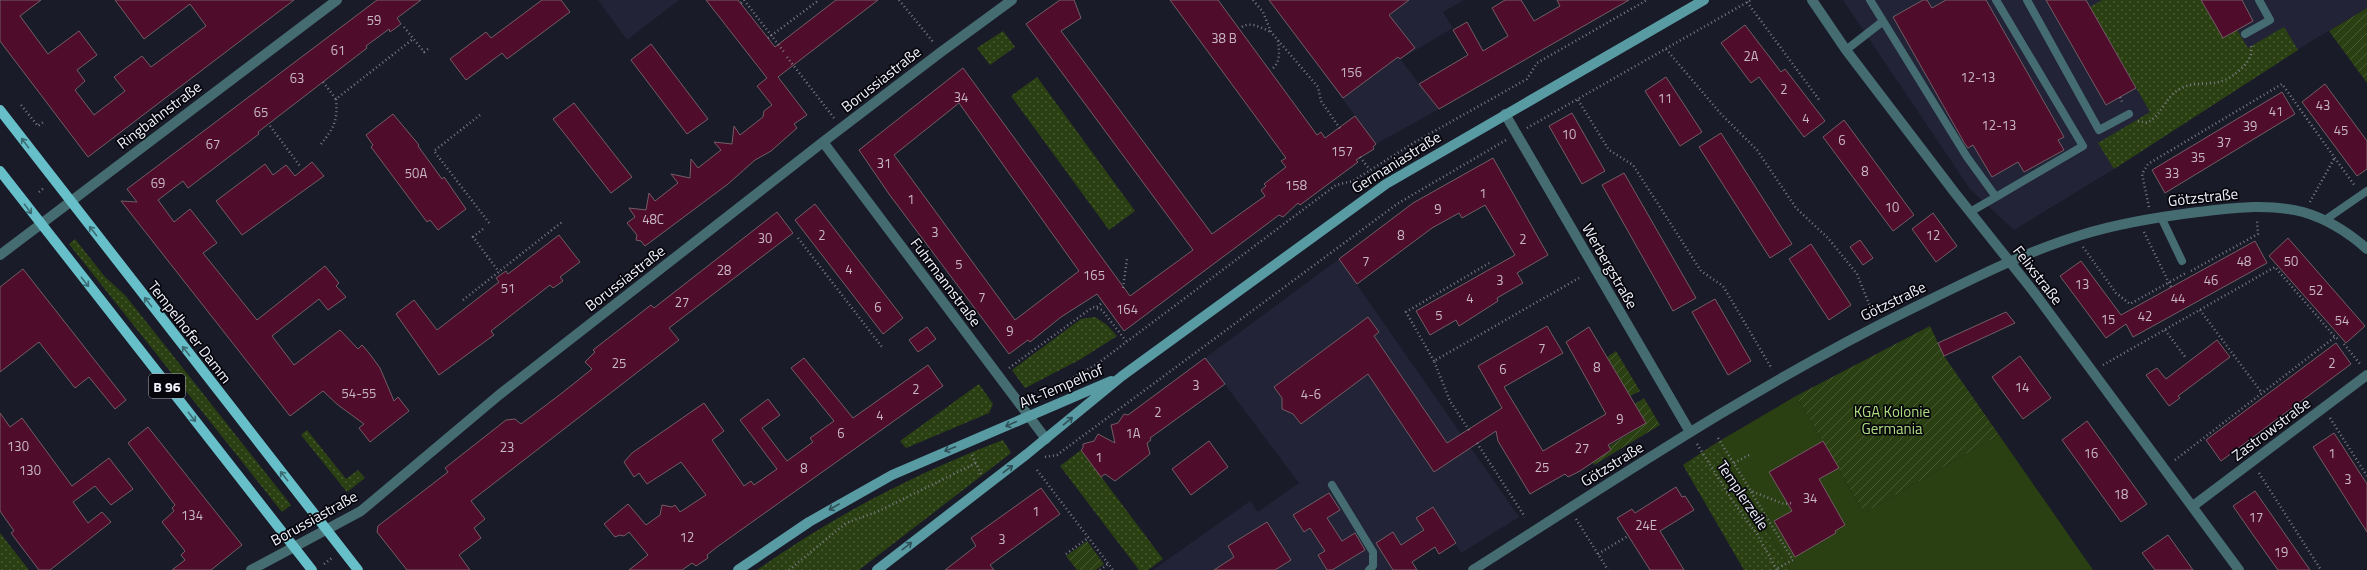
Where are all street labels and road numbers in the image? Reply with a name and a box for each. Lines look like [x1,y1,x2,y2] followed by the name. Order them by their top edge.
[836,40,926,118] street label: Borussiastraße
[112,75,206,155] street label: Ringbahnstraße
[1347,125,1445,199] street label: Germaniastraße
[2167,182,2239,212] street label: Götzstraße
[1576,219,1644,313] street label: Werbergstraße
[905,233,987,331] street label: Fuhrmannstraße
[580,239,670,317] street label: Borussiastraße
[2007,240,2069,310] street label: Felixstraße
[1856,275,1930,327] street label: Götzstraße
[143,276,237,388] street label: Tempelhofer Damm
[1015,358,1107,414] street label: Alt-Tempelhof
[149,374,185,398] road number: B 96
[2227,392,2315,466] street label: Zastrowstraße
[1576,436,1648,492] street label: Götzstraße
[1711,456,1775,534] street label: Templerzeile
[266,485,362,551] street label: Borussiastraße

